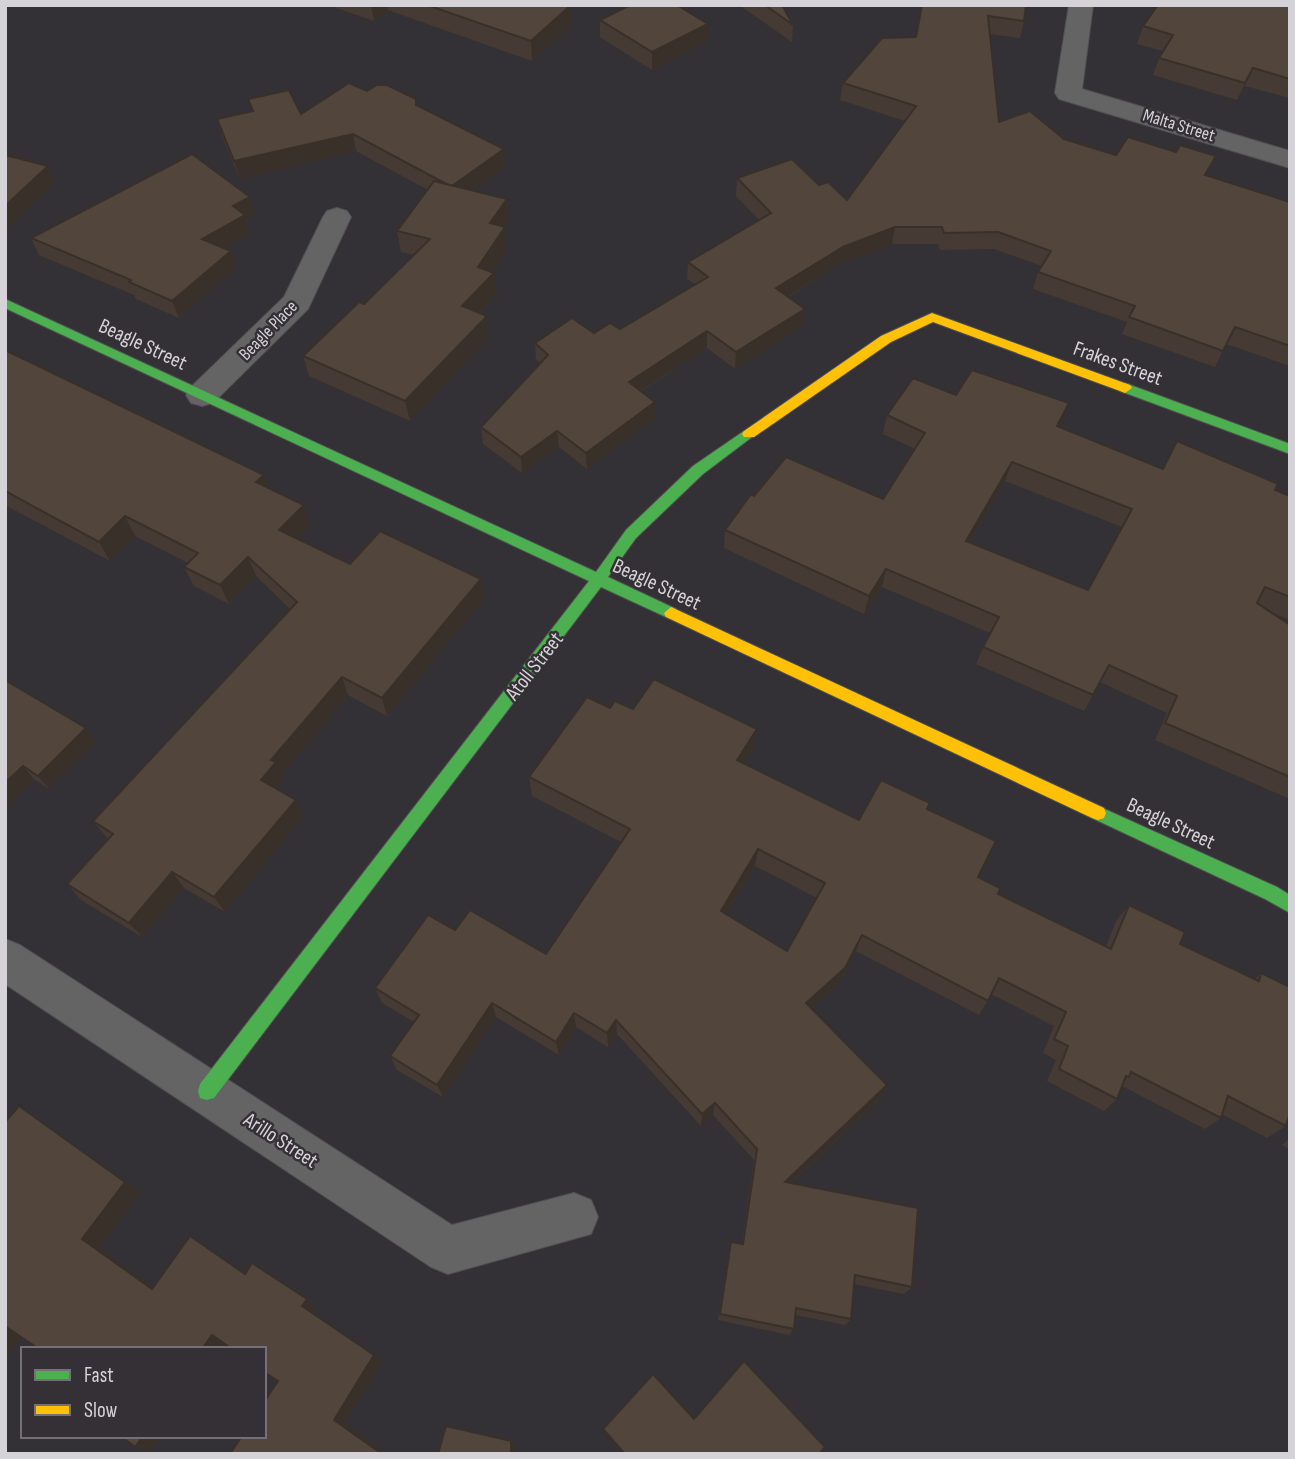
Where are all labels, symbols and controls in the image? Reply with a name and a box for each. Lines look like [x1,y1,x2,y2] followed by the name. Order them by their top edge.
[1140,105,1218,147] street label: Malta Street
[235,296,302,365] street label: Beagle Place
[95,313,191,376] street label: Beagle Street
[1070,336,1166,391] street label: Frakes Street
[609,553,705,616] street label: Beagle Street
[499,627,569,706] street label: Atoll Street
[1123,792,1219,855] street label: Beagle Street
[238,1107,323,1174] street label: Arillo Street
[21,1347,266,1438] legend
[84,1363,114,1388] text: Fast
[84,1398,118,1423] text: Slow

